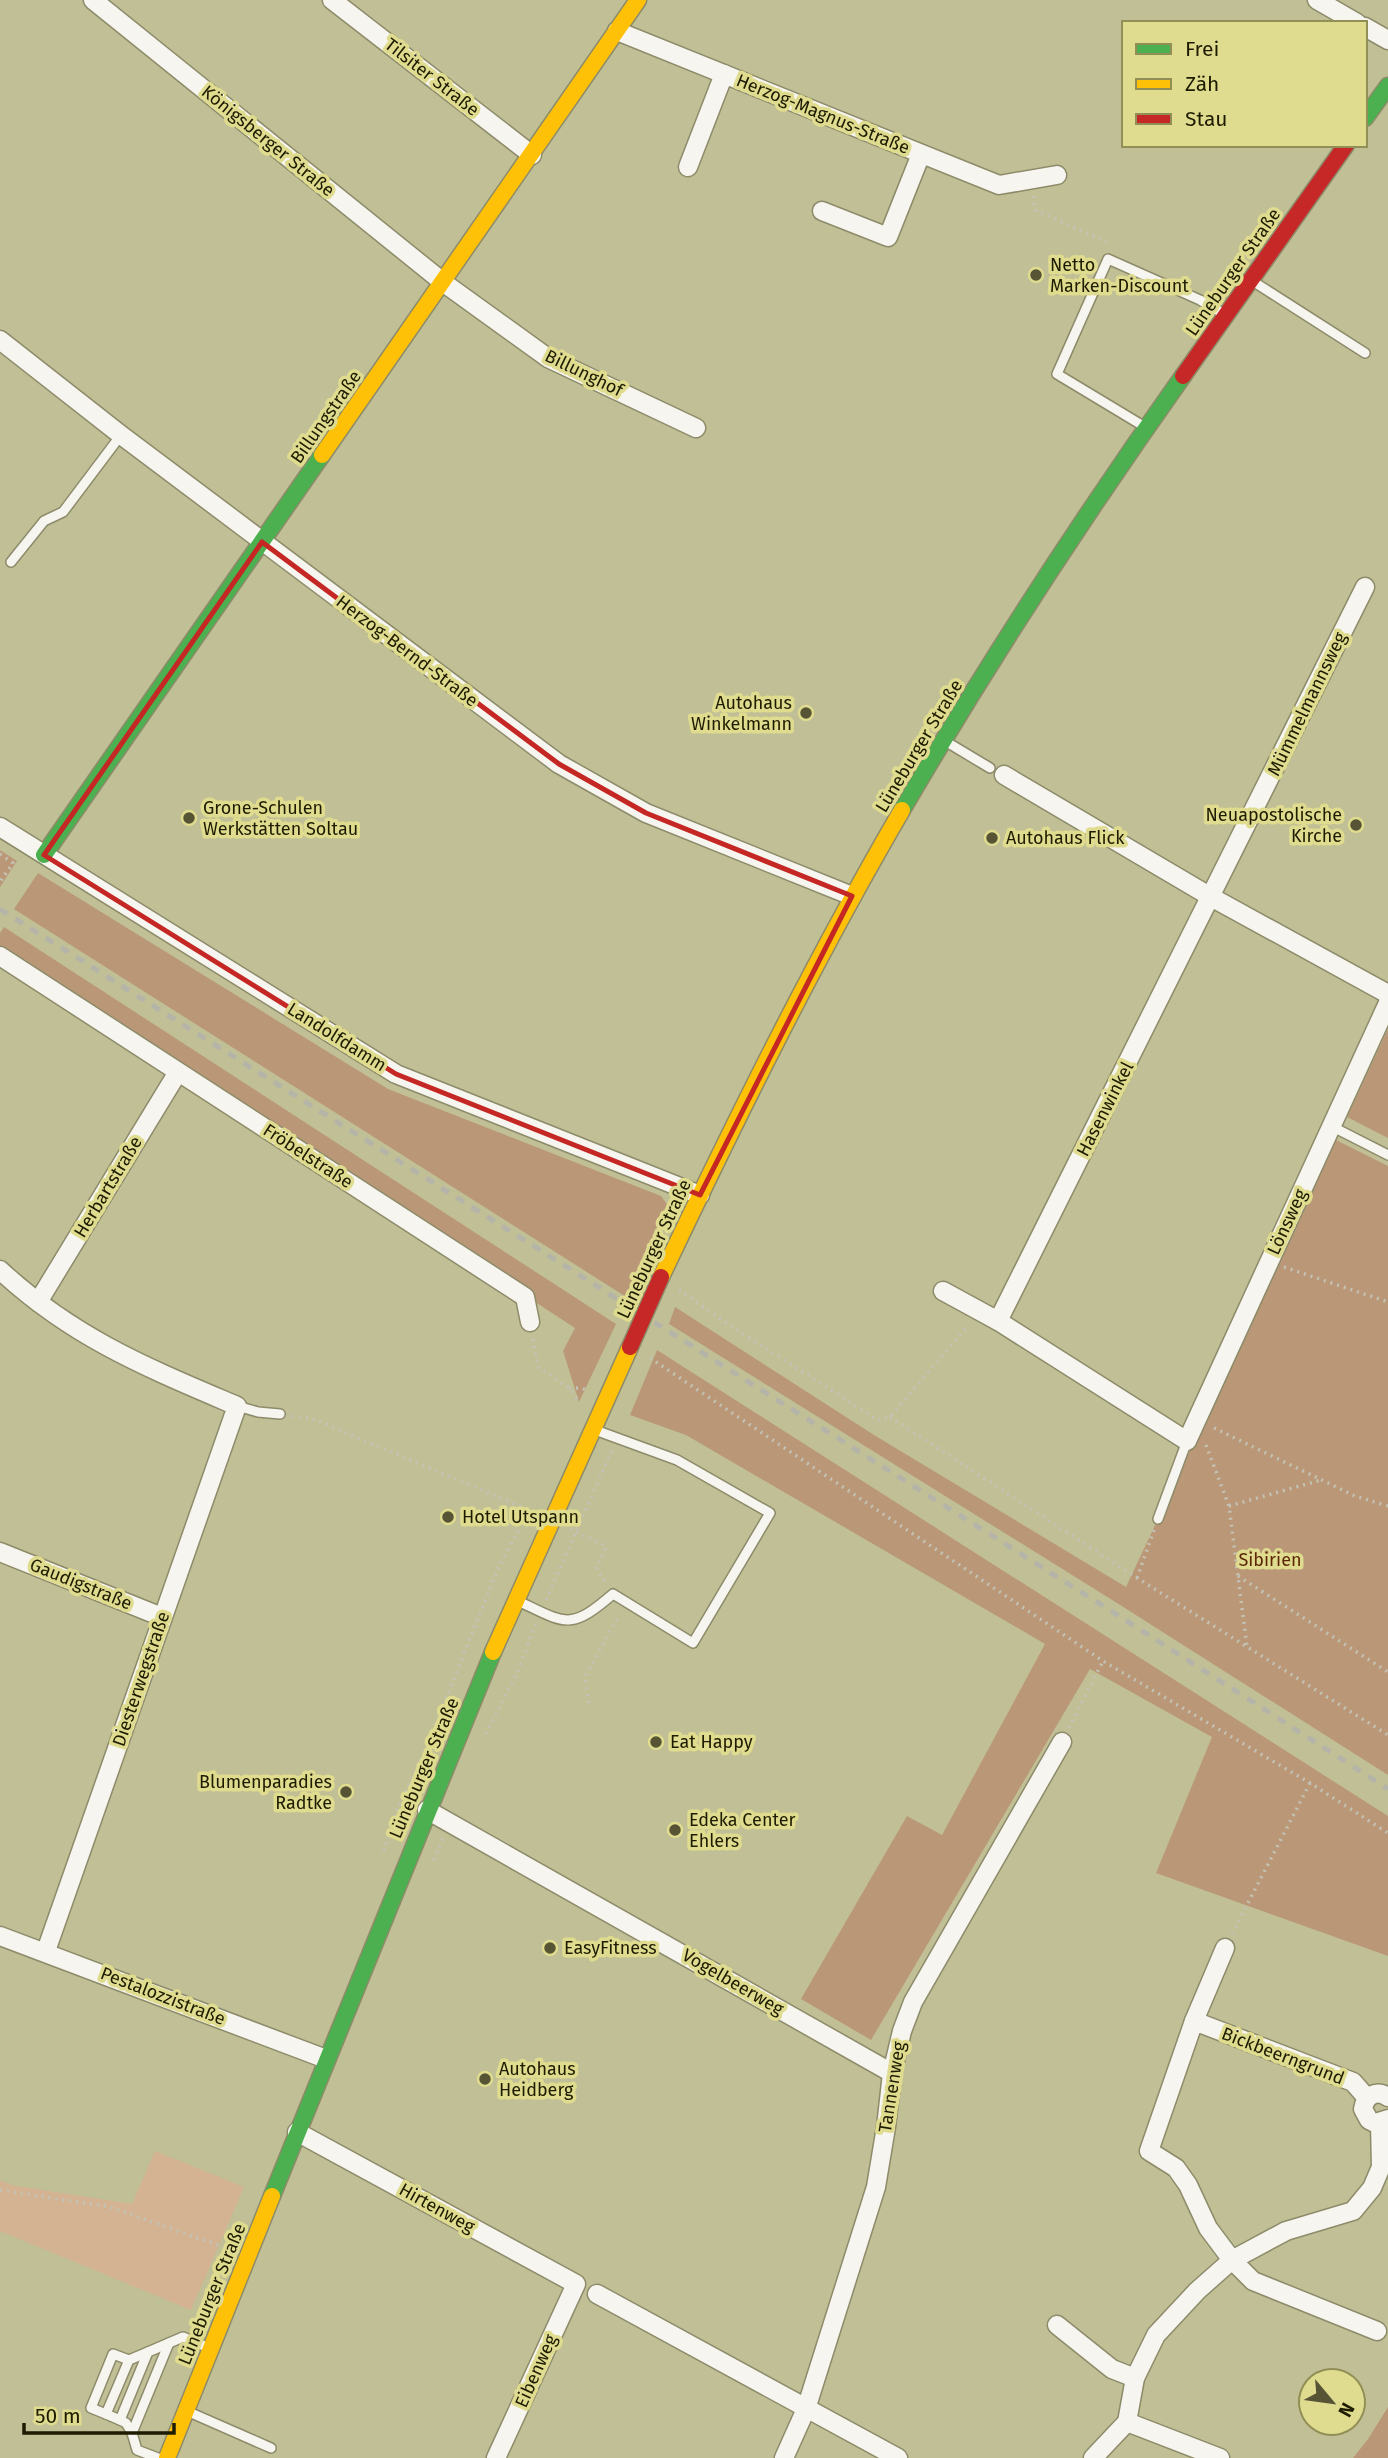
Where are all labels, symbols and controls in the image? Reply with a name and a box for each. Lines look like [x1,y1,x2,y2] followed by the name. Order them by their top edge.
[1122,21,1367,147] legend
[380,33,484,121] street label: Tilsiter Straße
[1185,36,1219,62] text: Frei
[733,69,913,159] street label: Herzog-Magnus-Straße
[1185,71,1219,97] text: Zäh
[197,81,339,201] street label: Königsberger Straße
[1185,106,1228,132] text: Stau
[1181,204,1285,340] street label: Lüneburger Straße
[1050,254,1189,297] place label: Netto Marken-Discount
[1028,267,1044,283] marker: Netto Marken-Discount
[541,345,628,402] street label: Billunghof
[286,366,366,468] street label: Billungstraße
[332,590,482,712] street label: Herzog-Bernd-Straße
[1263,628,1352,779] street label: Mümmelmannsweg
[871,676,967,816] street label: Lüneburger Straße
[691,692,792,735] place label: Autohaus Winkelmann
[798,705,814,721] marker: Autohaus Winkelmann
[203,797,358,840] place label: Grone-Schulen Werkstätten Soltau
[1206,804,1342,847] place label: Neuapostolische Kirche
[181,810,197,826] marker: Grone-Schulen Werkstätten Soltau
[1348,817,1364,833] marker: Neuapostolische Kirche
[1006,827,1125,849] place label: Autohaus Flick
[984,830,1000,846] marker: Autohaus Flick
[283,998,391,1076] street label: Landolfdamm
[1072,1058,1138,1160] street label: Hasenwinkel
[259,1119,357,1193] street label: Fröbelstraße
[69,1132,147,1242] street label: Herbartstraße
[612,1176,696,1322] street label: Lüneburger Straße
[1262,1185,1312,1258] street label: Lönsweg
[462,1506,579,1528] place label: Hotel Utspann
[440,1509,456,1525] marker: Hotel Utspann
[1238,1549,1302,1571] park label: Sibirien
[27,1554,135,1614] street label: Gaudigstraße
[108,1609,174,1749] street label: Diesterwegstraße
[384,1694,464,1842] street label: Lüneburger Straße
[670,1731,753,1753] place label: Eat Happy
[648,1734,664,1750] marker: Eat Happy
[199,1771,332,1814] place label: Blumenparadies Radtke
[338,1784,354,1800] marker: Blumenparadies Radtke
[689,1809,795,1852] place label: Edeka Center Ehlers
[667,1822,683,1838] marker: Edeka Center Ehlers
[564,1937,657,1959] place label: EasyFitness
[542,1940,558,1956] marker: EasyFitness
[678,1944,788,2020] street label: Vogelbeerweg
[97,1962,229,2030] street label: Pestalozzistraße
[1218,2022,1348,2090] street label: Bickbeerngrund
[874,2039,910,2134] street label: Tannenweg
[499,2058,576,2101] place label: Autohaus Heidberg
[477,2071,493,2087] marker: Autohaus Heidberg
[395,2178,479,2238] street label: Hirtenweg
[174,2220,250,2368] street label: Lüneburger Straße
[510,2330,562,2411] street label: Eibenweg
[1297,2367,1367,2437] north arrow
[24,2392,175,2436] scale bar
[1333,2399,1360,2421] text: N
[35,2403,81,2429] text: 50 m

